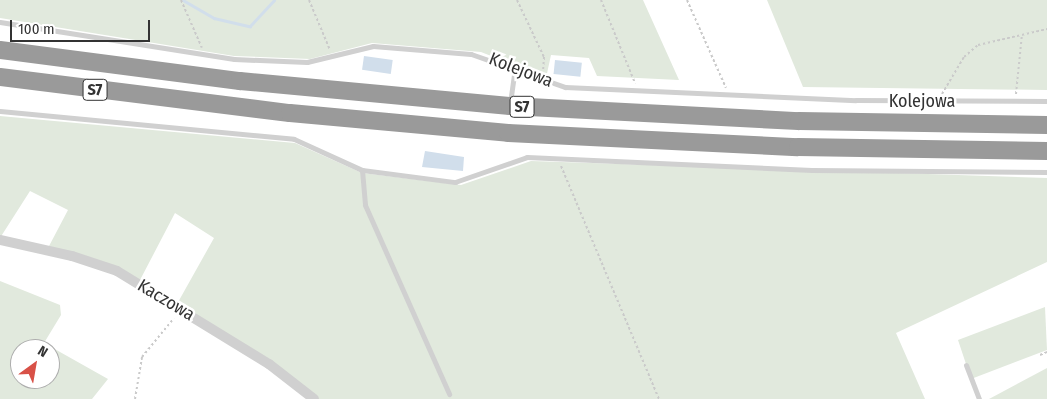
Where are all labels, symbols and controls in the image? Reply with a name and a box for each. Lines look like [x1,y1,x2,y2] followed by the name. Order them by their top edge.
[12,10,152,42] scale bar
[18,20,55,38] text: 100 m
[486,48,556,92] street label: Kolejowa
[82,76,108,104] road number: S7
[889,90,955,112] street label: Kolejowa
[510,94,534,120] road number: S7
[134,275,198,325] street label: Kaczowa
[10,339,60,389] north arrow
[35,342,51,361] text: N

